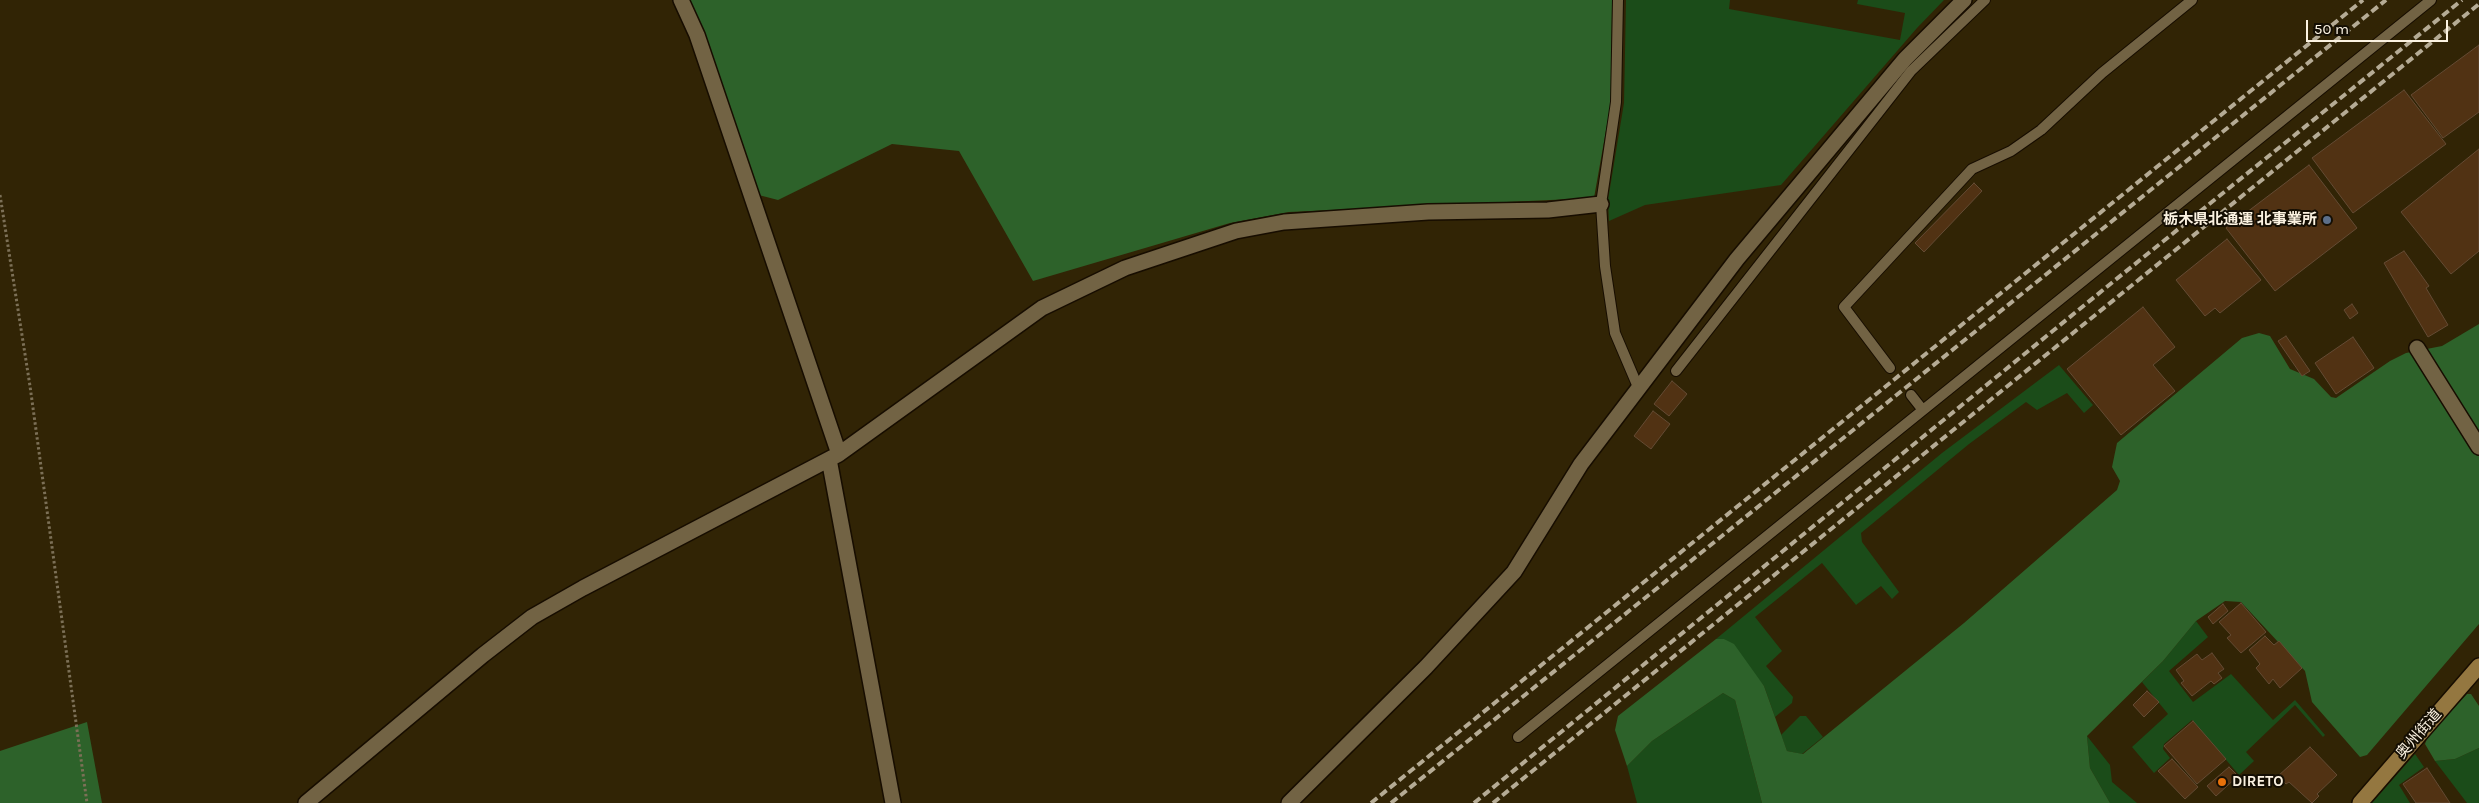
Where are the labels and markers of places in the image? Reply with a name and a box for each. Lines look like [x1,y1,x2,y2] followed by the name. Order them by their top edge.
[2163,211,2317,229] place label: 栃木県北通運 北事業所
[2321,214,2333,226] marker: 栃木県北通運 北事業所
[2232,773,2284,791] place label: DIRETO
[2216,776,2228,788] marker: DIRETO

